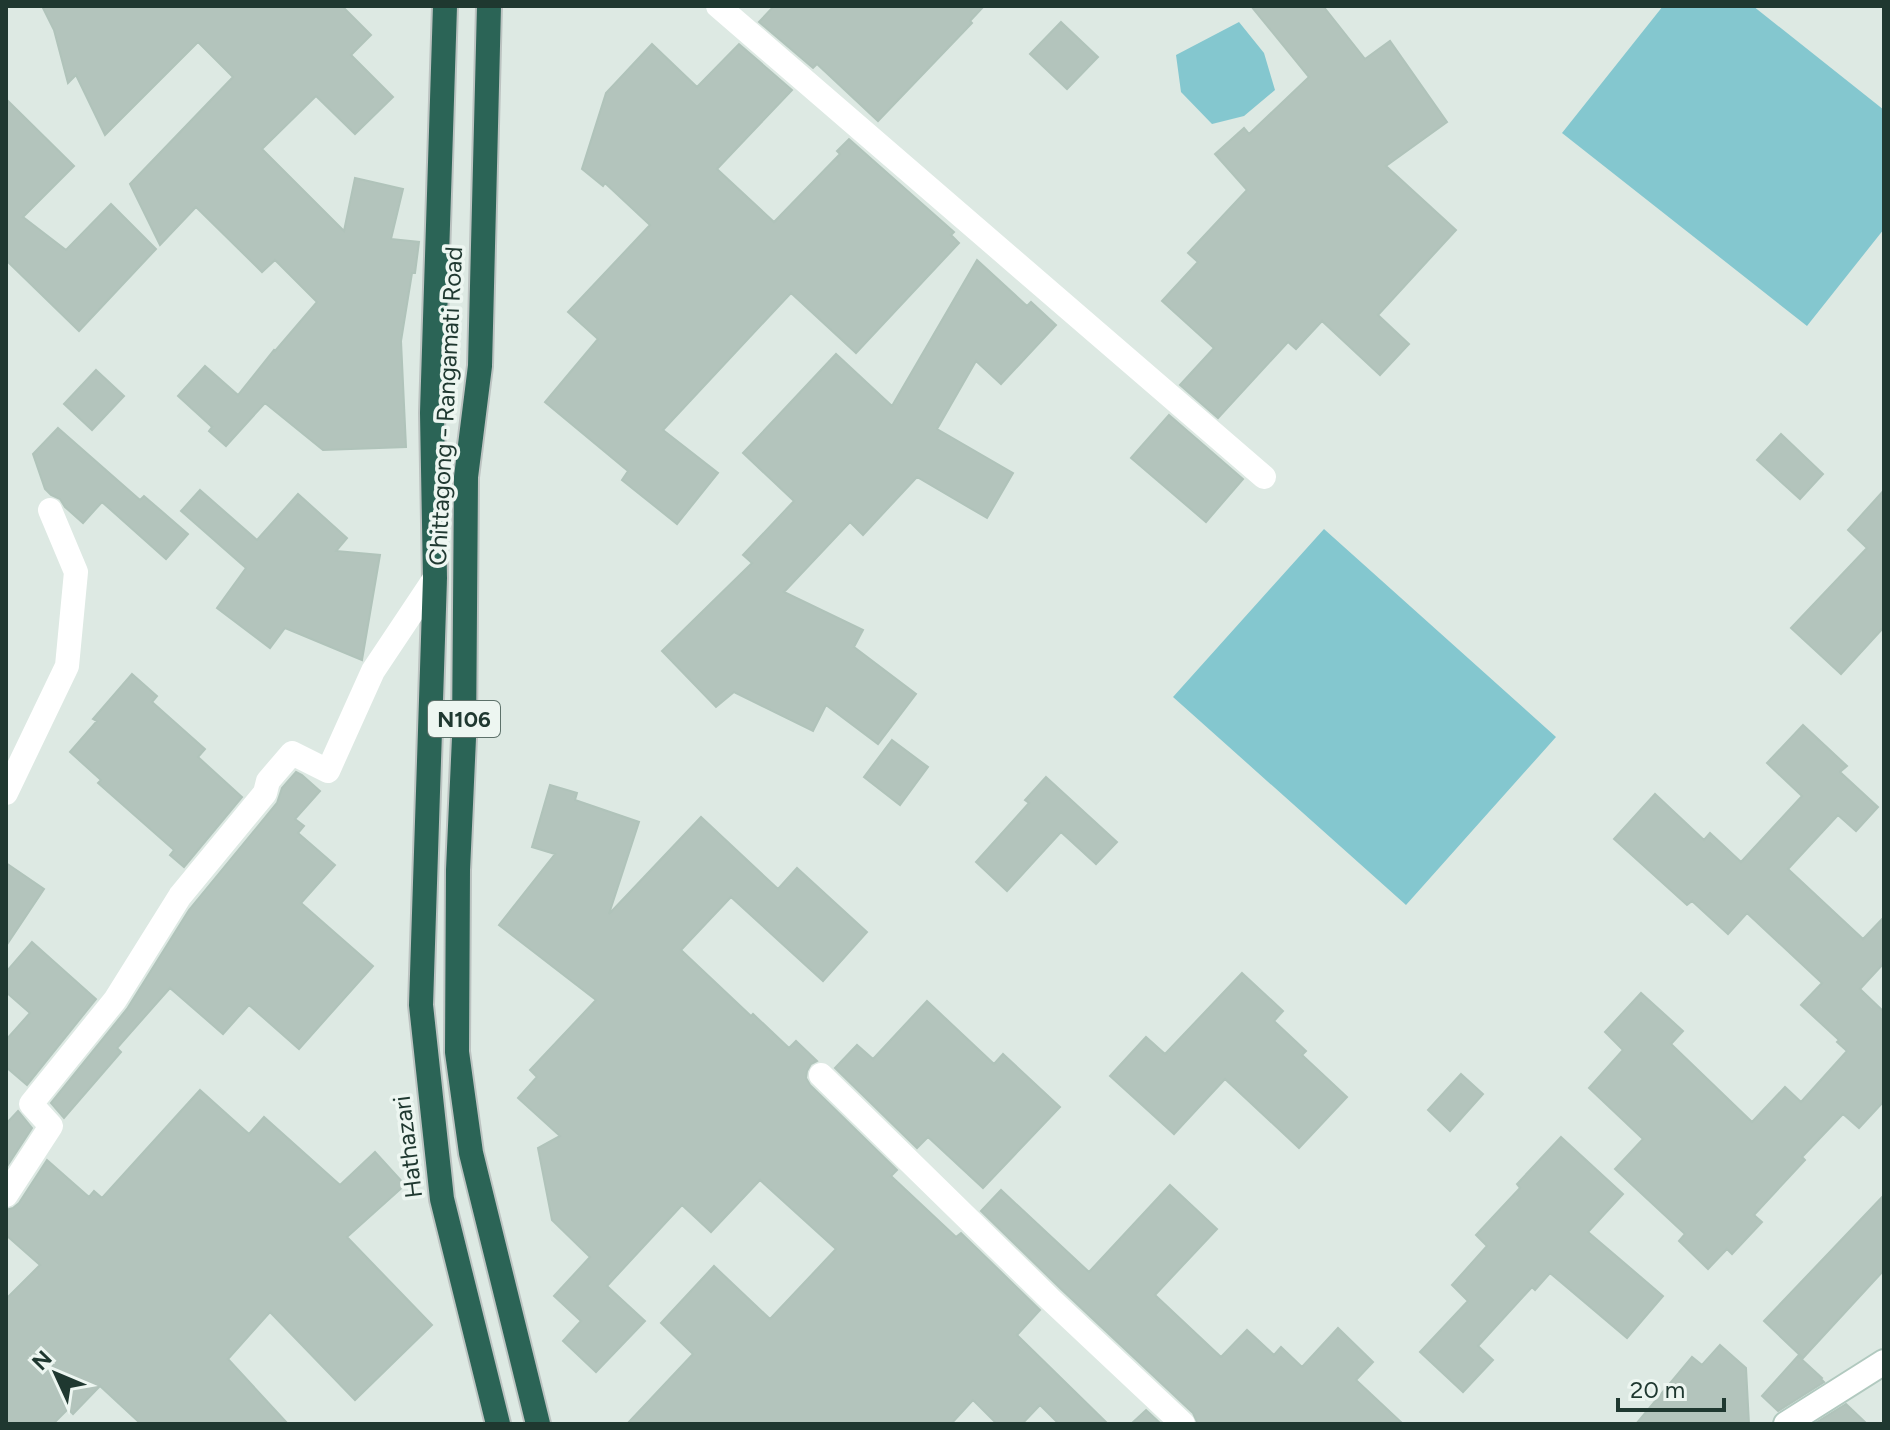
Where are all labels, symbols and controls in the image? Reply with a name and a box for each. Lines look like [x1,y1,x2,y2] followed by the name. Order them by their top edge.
[423,246,468,566] street label: Chittagong - Rangamati Road
[428,701,500,737] road number: N106
[387,1094,428,1200] street label: Hathazari
[16,1334,96,1414] north arrow
[26,1345,58,1376] text: N
[1618,1362,1724,1412] scale bar
[1630,1375,1685,1404] text: 20 m

